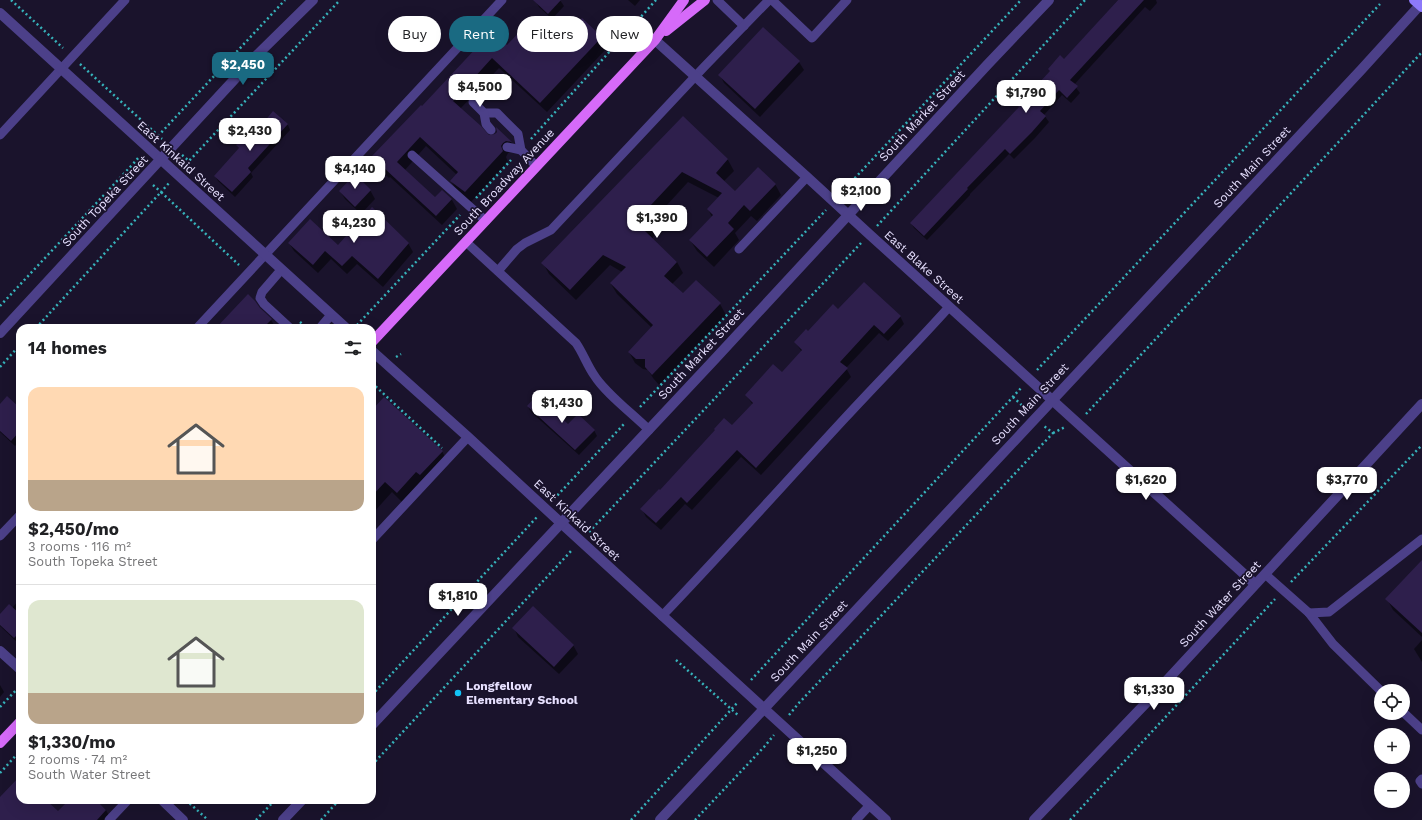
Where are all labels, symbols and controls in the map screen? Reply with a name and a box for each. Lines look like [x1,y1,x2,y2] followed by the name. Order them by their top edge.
[388,16,441,52] chip: Buy
[449,16,509,52] chip: Rent
[517,16,588,52] chip: Filters
[596,16,653,52] chip: New
[210,52,276,86] pin: $2,450
[221,57,265,72] text: $2,450
[876,68,968,164] street label: South Market Street
[447,74,513,108] pin: $4,500
[458,79,502,94] text: $4,500
[993,80,1059,114] pin: $1,790
[1006,85,1046,100] text: $1,790
[134,118,228,204] street label: East Kinkaid Street
[217,118,283,152] pin: $2,430
[228,123,272,138] text: $2,430
[1211,123,1293,211] street label: South Main Street
[451,126,557,238] street label: South Broadway Avenue
[59,153,151,249] street label: South Topeka Street
[322,156,388,190] pin: $4,140
[334,161,376,176] text: $4,140
[828,178,894,212] pin: $2,100
[841,183,881,198] text: $2,100
[624,205,690,239] pin: $1,390
[321,210,387,244] pin: $4,230
[636,210,678,225] text: $1,390
[332,215,376,230] text: $4,230
[881,228,967,306] street label: East Blake Street
[655,306,747,402] street label: South Market Street
[342,337,364,359] icon: filters
[28,338,107,358] text: 14 homes
[989,360,1071,448] street label: South Main Street
[529,390,595,424] pin: $1,430
[541,395,583,410] text: $1,430
[160,413,232,485] icon: home
[1113,467,1179,501] pin: $1,620
[1314,467,1380,501] pin: $3,770
[1125,472,1167,487] text: $1,620
[1326,472,1368,487] text: $3,770
[531,476,623,564] street label: East Kinkaid Street
[28,519,119,539] text: $2,450/mo
[28,539,131,554] text: 3 rooms · 116 m²
[28,554,157,569] text: South Topeka Street
[1176,558,1264,650] street label: South Water Street
[425,583,491,617] pin: $1,810
[438,588,478,603] text: $1,810
[768,597,850,685] street label: South Main Street
[160,626,232,698] icon: home
[1121,677,1187,711] pin: $1,330
[466,679,578,707] place label: Longfellow Elementary School
[1133,682,1175,697] text: $1,330
[1374,684,1410,808] map controls
[1374,684,1410,720] button: locate
[453,688,463,698] marker: Longfellow Elementary School
[1374,728,1410,764] button: +
[28,732,115,752] text: $1,330/mo
[784,738,850,772] pin: $1,250
[796,743,838,758] text: $1,250
[28,752,127,767] text: 2 rooms · 74 m²
[28,767,150,782] text: South Water Street
[1374,772,1410,808] button: −

